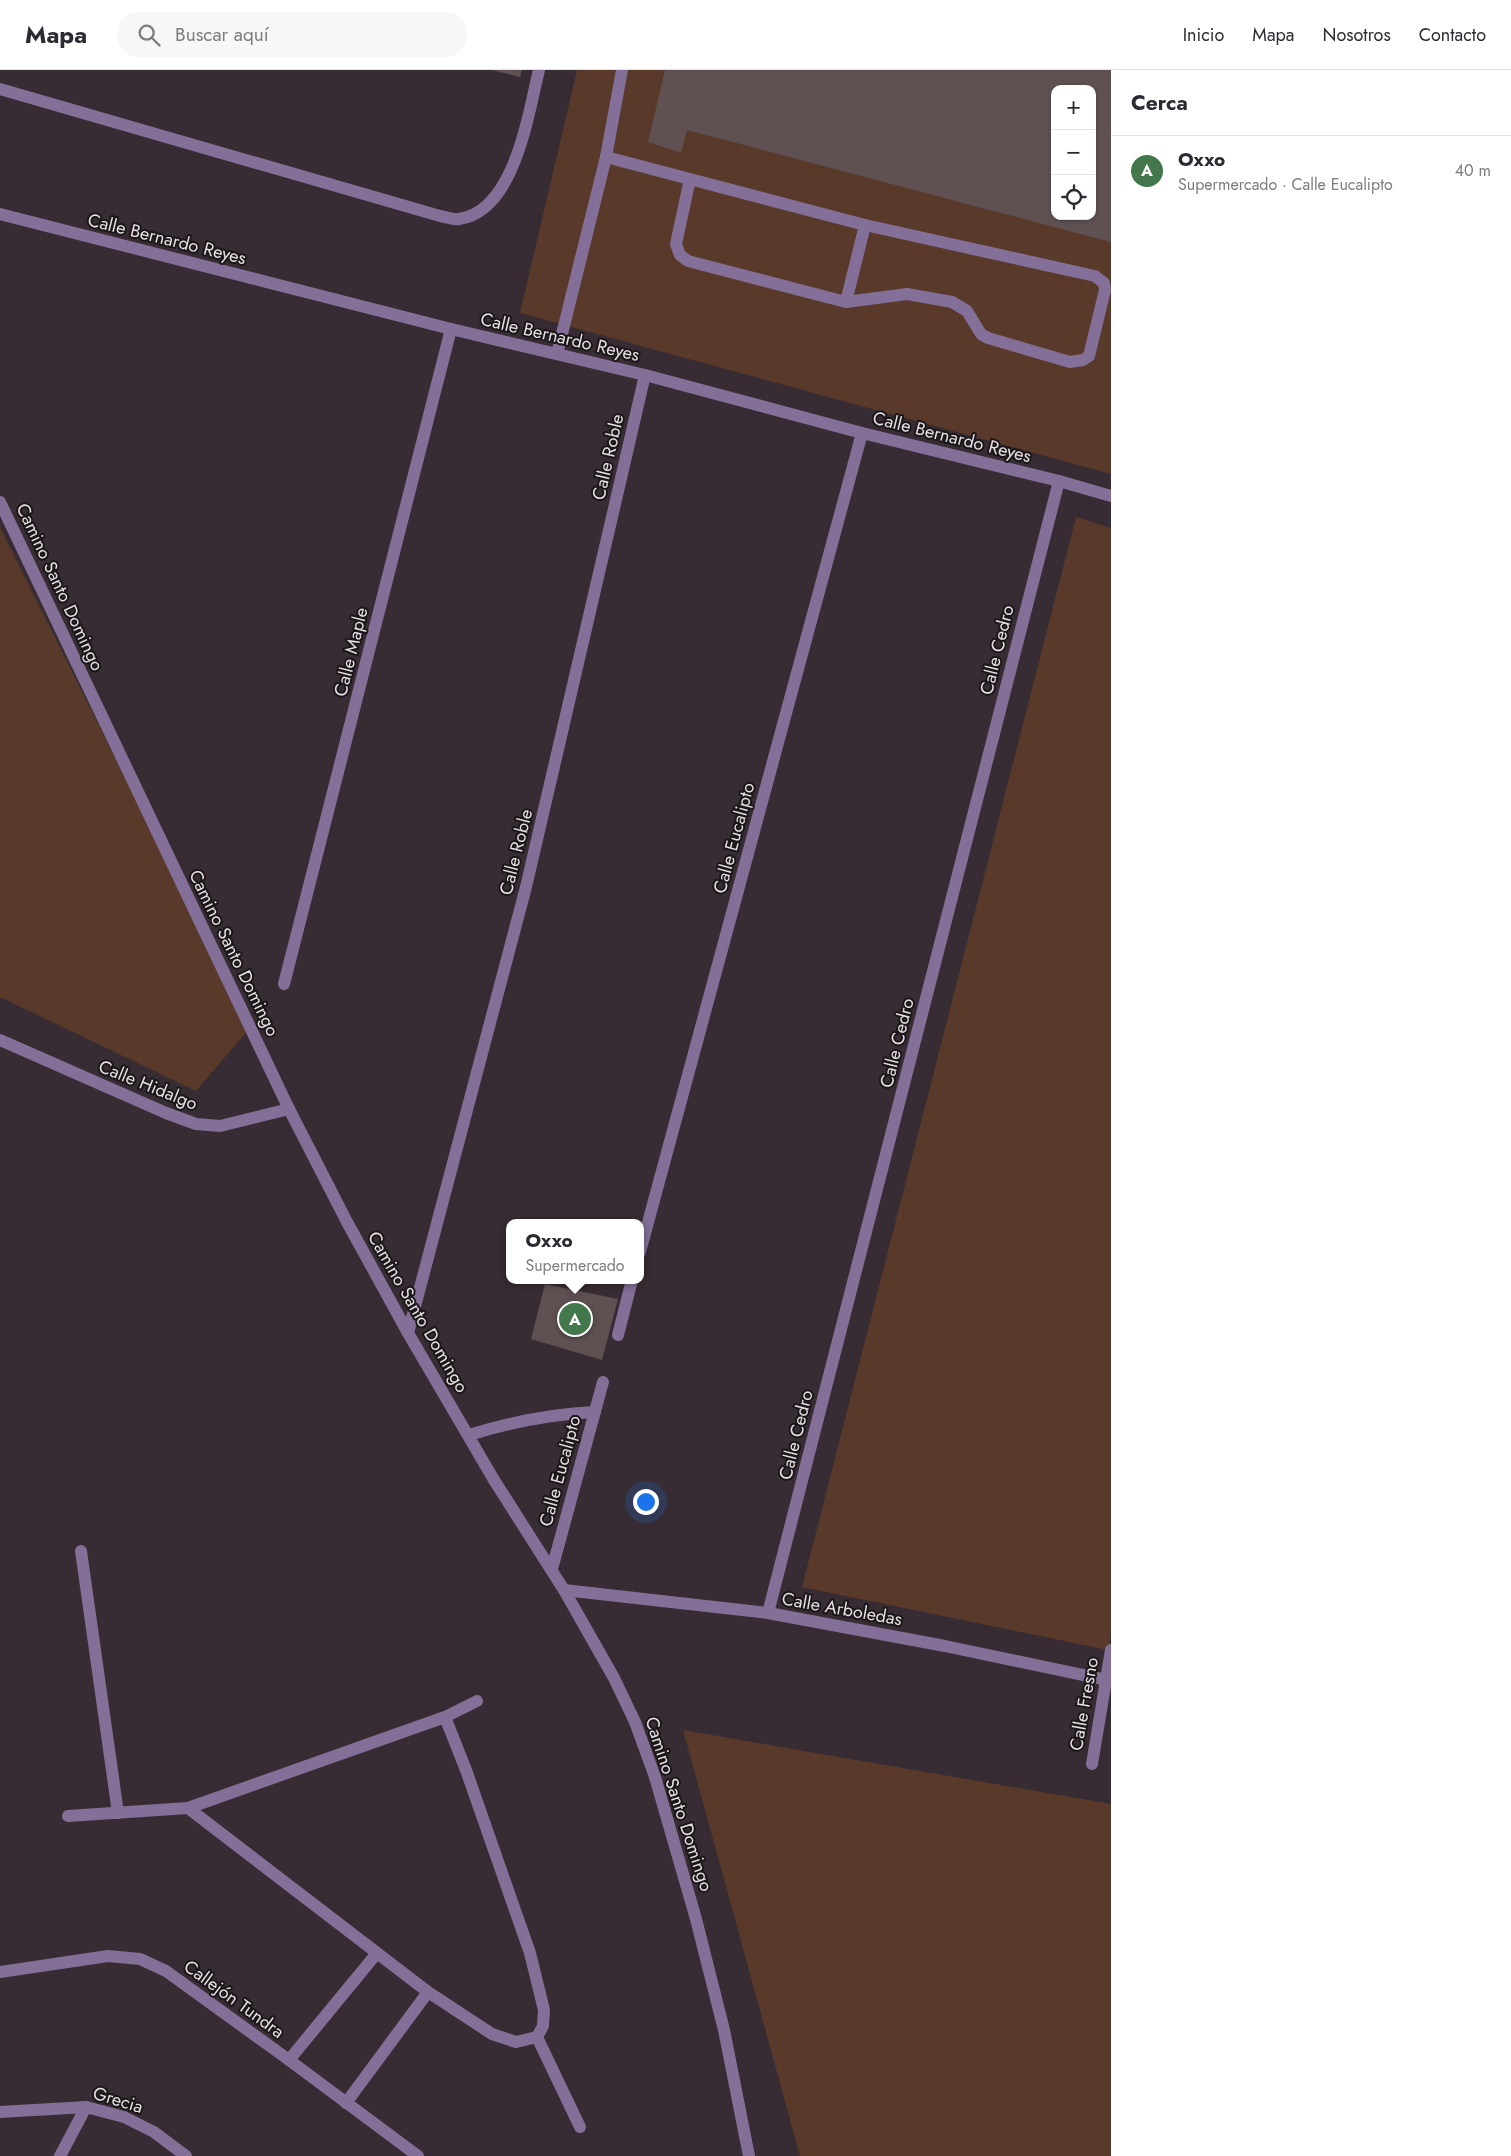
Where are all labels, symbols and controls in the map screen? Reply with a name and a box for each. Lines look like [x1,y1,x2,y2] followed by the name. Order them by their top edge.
[117,12,467,57] search box
[25,17,87,52] text: Mapa
[135,21,163,49] icon: search
[175,21,269,48] text: Buscar aquí
[1183,22,1224,48] text: Inicio
[1252,22,1294,48] text: Mapa
[1322,22,1391,48] text: Nosotros
[1419,22,1486,48] text: Contacto
[1051,85,1096,220] map controls
[1051,85,1096,130] button: +
[1131,88,1188,118] text: Cerca
[1051,130,1096,175] button: −
[1178,146,1225,173] text: Oxxo
[1141,159,1153,182] text: A
[1455,159,1491,182] text: 40 m
[1178,173,1393,196] text: Supermercado · Calle Eucalipto
[1051,175,1096,220] button: locate
[85,207,249,271] street label: Calle Bernardo Reyes
[478,306,642,368] street label: Calle Bernardo Reyes
[870,405,1034,469] street label: Calle Bernardo Reyes
[585,411,631,503] street label: Calle Roble
[10,499,110,675] street label: Camino Santo Domingo
[973,602,1021,698] street label: Calle Cedro
[327,605,375,699] street label: Calle Maple
[707,780,761,896] street label: Calle Eucalipto
[493,806,539,898] street label: Calle Roble
[182,865,286,1041] street label: Camino Santo Domingo
[873,995,921,1091] street label: Calle Cedro
[95,1053,202,1117] street label: Calle Hidalgo
[506,1219,644,1284] popup
[361,1227,475,1398] street label: Camino Santo Domingo
[525,1227,573,1254] text: Oxxo
[525,1254,625,1277] text: Supermercado
[559,1300,591,1338] pin: A
[772,1387,820,1483] street label: Calle Cedro
[533,1413,587,1529] street label: Calle Eucalipto
[633,1489,659,1515] your location
[780,1586,904,1632] street label: Calle Arboledas
[1063,1655,1105,1753] street label: Calle Fresno
[638,1713,720,1895] street label: Camino Santo Domingo
[178,1954,290,2044] street label: Callejón Tundra
[90,2080,146,2120] street label: Grecia

